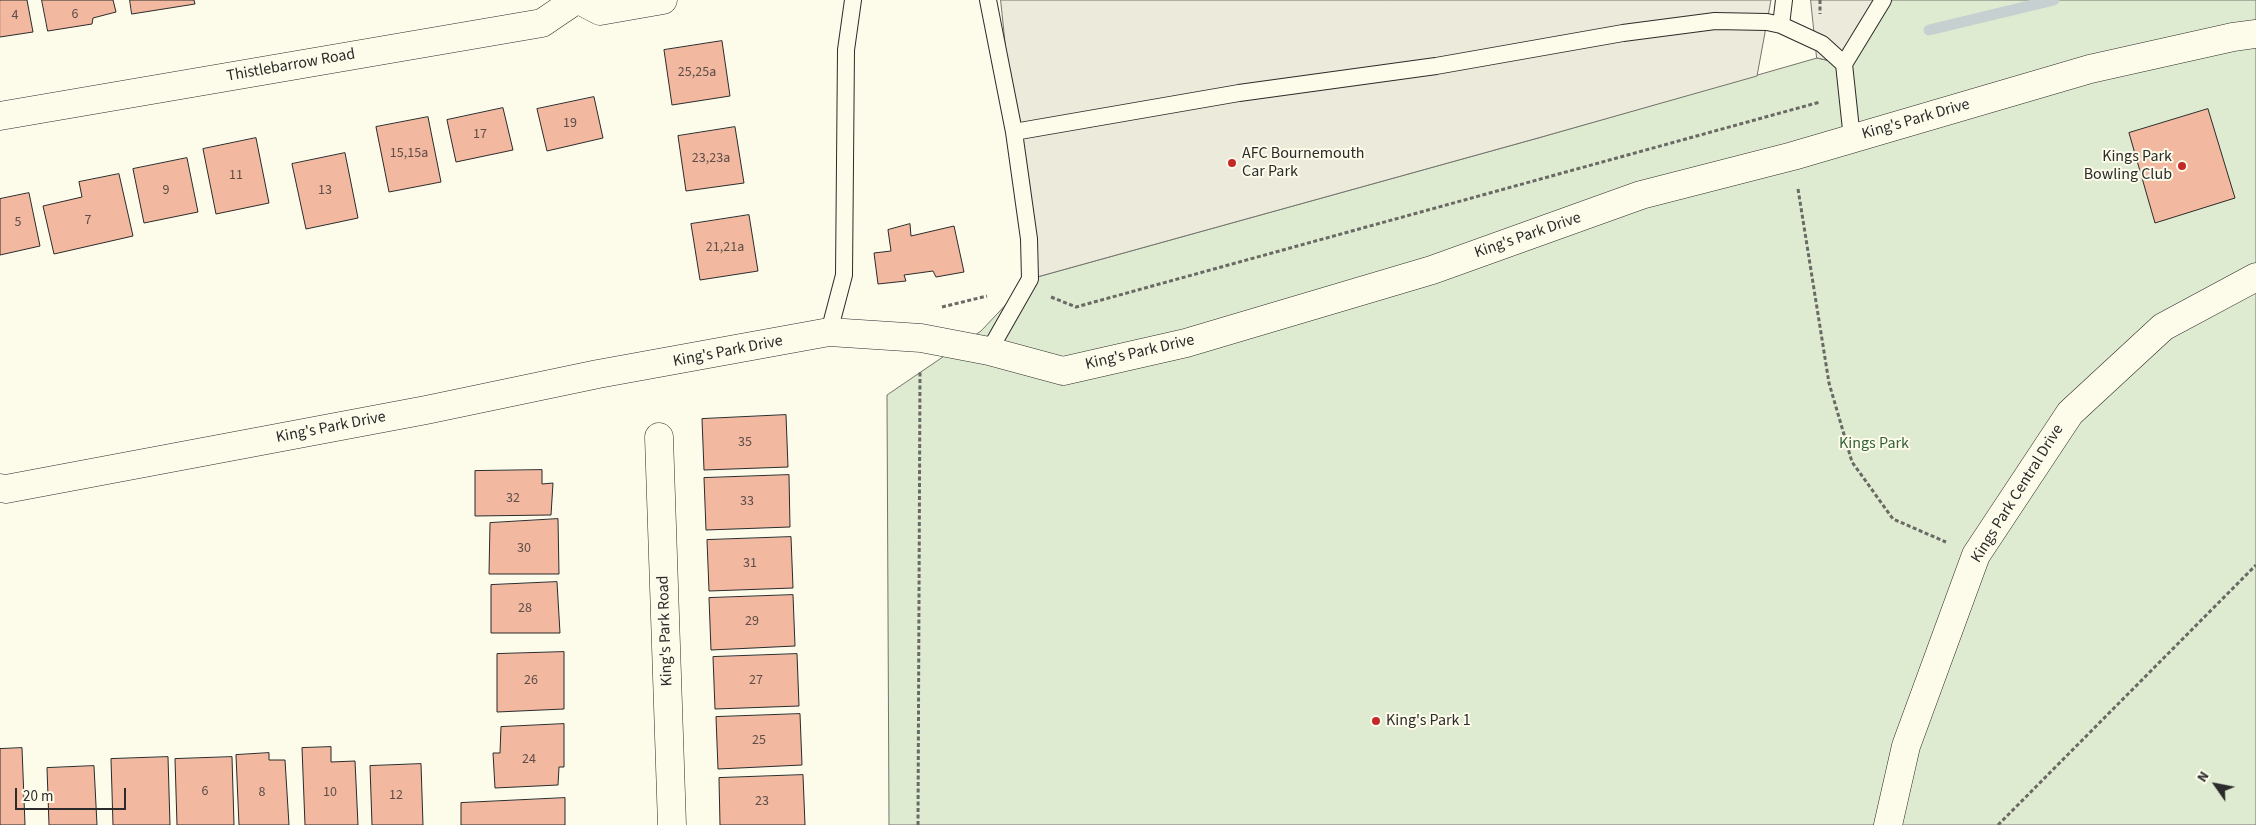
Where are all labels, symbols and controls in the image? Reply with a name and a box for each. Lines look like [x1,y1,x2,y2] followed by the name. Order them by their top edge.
[72,7,78,23] house number: 6
[12,8,18,24] house number: 4
[225,45,357,87] street label: Thistlebarrow Road
[678,65,716,81] house number: 25,25a
[1860,95,1972,145] street label: King's Park Drive
[563,116,577,132] house number: 19
[473,127,487,143] house number: 17
[1242,144,1365,182] place label: AFC Bournemouth Car Park
[390,146,428,162] house number: 15,15a
[2084,147,2172,185] place label: Kings Park Bowling Club
[692,151,730,167] house number: 23,23a
[1226,157,1238,169] marker: AFC Bournemouth Car Park
[2176,160,2188,172] marker: Kings Park Bowling Club
[229,168,243,184] house number: 11
[163,183,169,199] house number: 9
[318,183,332,199] house number: 13
[1472,209,1584,263] street label: King's Park Drive
[85,213,91,229] house number: 7
[15,215,21,231] house number: 5
[706,240,744,256] house number: 21,21a
[1084,331,1196,375] street label: King's Park Drive
[672,332,784,372] street label: King's Park Drive
[275,408,387,448] street label: King's Park Drive
[1968,421,2068,567] street label: Kings Park Central Drive
[1839,434,1909,454] park label: Kings Park
[738,435,752,451] house number: 35
[506,491,520,507] house number: 32
[740,494,754,510] house number: 33
[517,541,531,557] house number: 30
[743,556,757,572] house number: 31
[654,575,678,687] street label: King's Park Road
[518,601,532,617] house number: 28
[745,614,759,630] house number: 29
[524,673,538,689] house number: 26
[749,673,763,689] house number: 27
[1386,711,1471,731] place label: King's Park 1
[1370,715,1382,727] marker: King's Park 1
[752,733,766,749] house number: 25
[522,752,536,768] house number: 24
[2191,760,2241,810] north arrow
[2192,767,2214,786] text: N
[18,778,129,810] scale bar
[202,784,208,800] house number: 6
[259,785,265,801] house number: 8
[323,785,337,801] house number: 10
[23,786,53,807] text: 20 m
[389,788,403,804] house number: 12
[755,794,769,810] house number: 23

